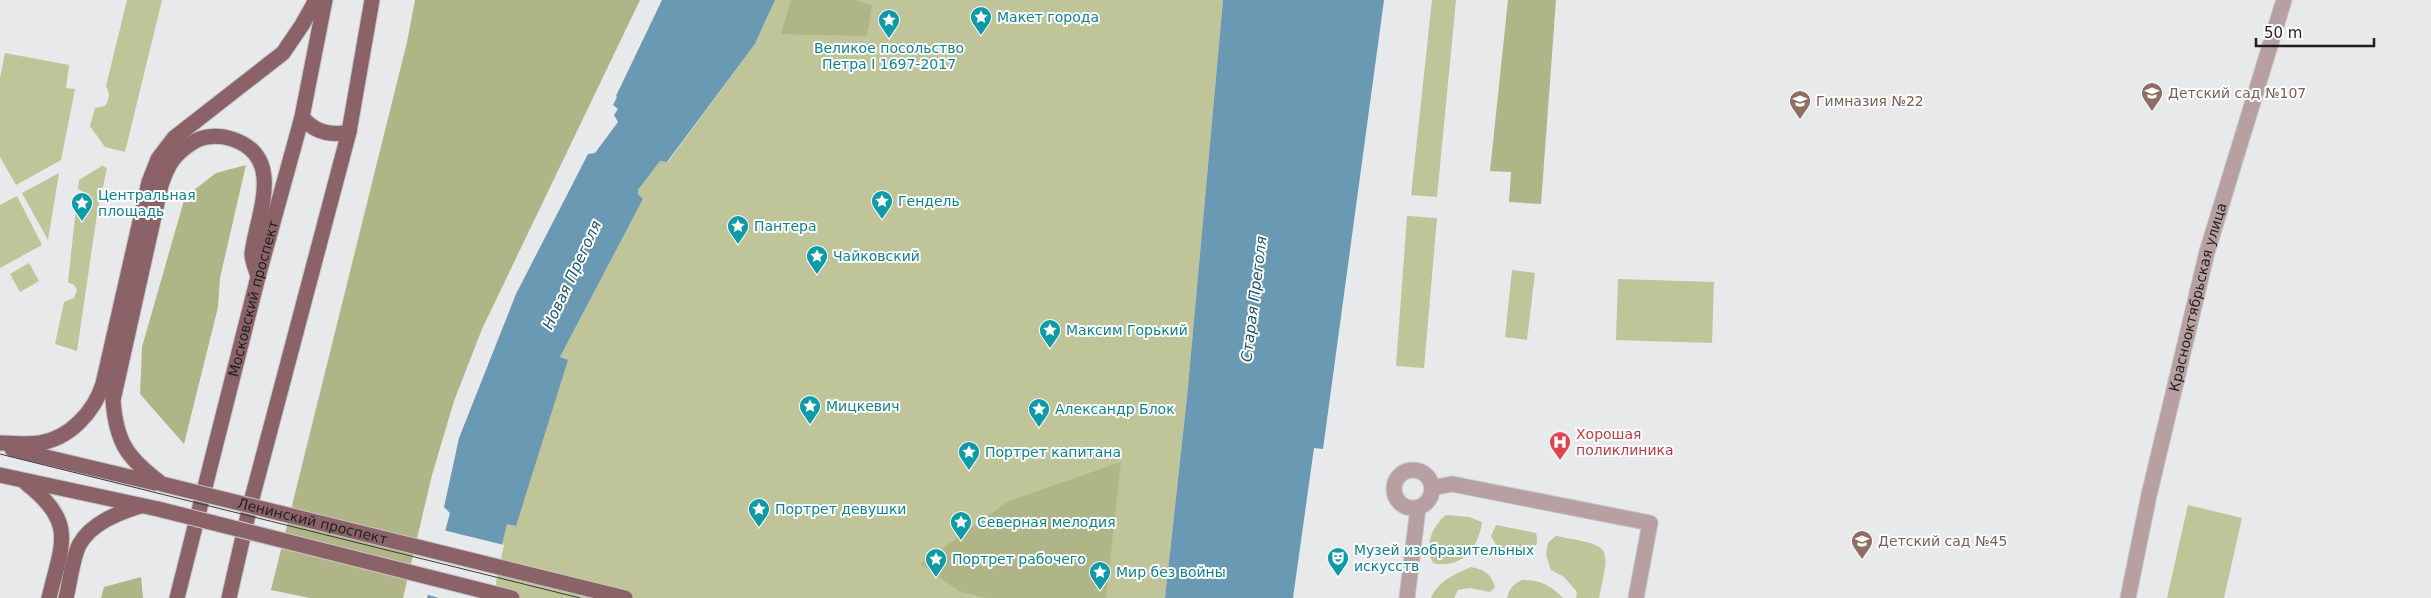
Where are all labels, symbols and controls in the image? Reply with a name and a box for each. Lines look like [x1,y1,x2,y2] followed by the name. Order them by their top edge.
[969,5,993,36] place icon: Макет города
[877,8,901,39] place icon: Великое посольство Петра I 1697-2017
[997,9,1099,25] place label: Макет города
[2256,15,2374,47] scale bar
[2264,24,2302,42] text: 50 m
[814,40,964,72] place label: Великое посольство Петра I 1697-2017
[2140,81,2164,112] school or university icon: Детский сад №107
[2168,85,2306,101] place label: Детский сад №107
[1788,89,1812,120] school or university icon: Гимназия №22
[1816,93,1924,109] place label: Гимназия №22
[98,187,196,219] place label: Центральная площадь
[870,189,894,220] place icon: Гендель
[70,191,94,222] place icon: Центральная площадь
[898,193,960,209] place label: Гендель
[2166,201,2230,393] street label: Краснооктябрьская улица
[726,214,750,245] place icon: Пантера
[225,218,281,379] street label: Московский проспект
[539,218,605,332] water label: Новая Преголя
[754,218,817,234] place label: Пантера
[1237,235,1271,363] water label: Старая Преголя
[805,244,829,275] place icon: Чайковский
[833,248,920,264] place label: Чайковский
[1038,318,1062,349] place icon: Максим Горький
[1066,322,1188,338] place label: Максим Горький
[798,394,822,425] place icon: Мицкевич
[1027,397,1051,428] place icon: Александр Блок
[826,398,899,414] place label: Мицкевич
[1055,401,1175,417] place label: Александр Блок
[1576,426,1674,458] place label: Хорошая поликлиника
[1548,430,1572,461] hospital icon: Хорошая поликлиника
[957,440,981,471] place icon: Портрет капитана
[985,444,1121,460] place label: Портрет капитана
[236,495,389,547] street label: Ленинский проспект
[747,497,771,528] place icon: Портрет девушки
[775,501,906,517] place label: Портрет девушки
[949,510,973,541] place icon: Северная мелодия
[977,514,1116,530] place label: Северная мелодия
[1850,529,1874,560] school or university icon: Детский сад №45
[1878,533,2007,549] place label: Детский сад №45
[1354,542,1534,574] place label: Музей изобразительных искусств
[1326,546,1350,577] theatre icon: Музей изобразительных искусств
[924,547,948,578] place icon: Портрет рабочего
[952,551,1086,567] place label: Портрет рабочего
[1088,560,1112,591] place icon: Мир без войны
[1116,564,1226,580] place label: Мир без войны

